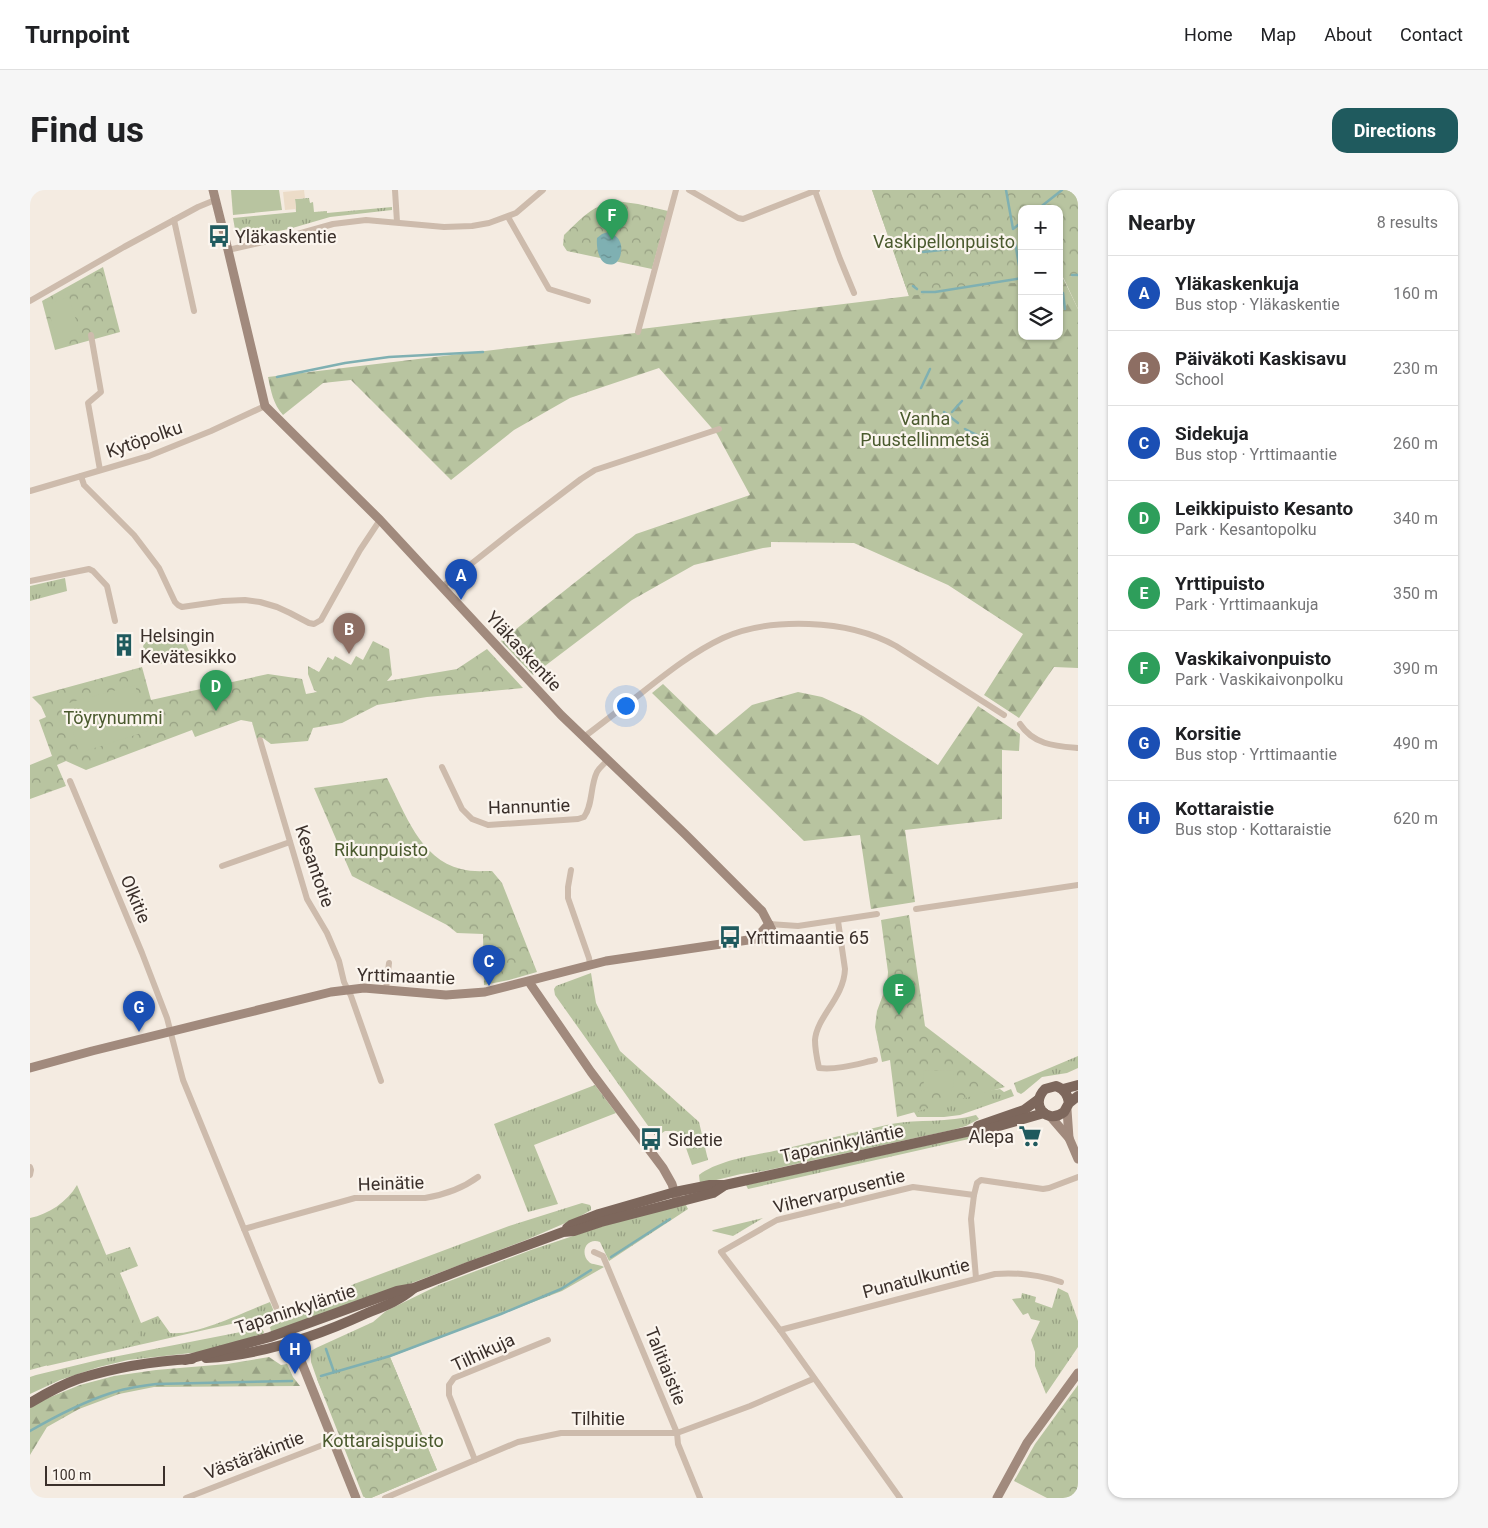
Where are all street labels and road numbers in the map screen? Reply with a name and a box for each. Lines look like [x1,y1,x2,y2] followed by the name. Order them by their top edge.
[103,416,185,462] street label: Kytöpolku
[482,607,566,695] street label: Yläkaskentie
[488,794,570,818] street label: Hannuntie
[291,822,339,910] street label: Kesantotie
[117,872,155,926] street label: Olkitie
[357,964,455,988] street label: Yrttimaantie
[779,1120,905,1166] street label: Tapaninkyläntie
[771,1165,907,1217] street label: Vihervarpusentie
[357,1171,425,1195] street label: Heinätie
[860,1254,972,1302] street label: Punatulkuntie
[232,1280,358,1338] street label: Tapaninkyläntie
[641,1324,691,1408] street label: Talitiaistie
[448,1328,518,1376] street label: Tilhikuja
[571,1408,625,1429] street label: Tilhitie
[201,1426,307,1484] street label: Västäräkintie

